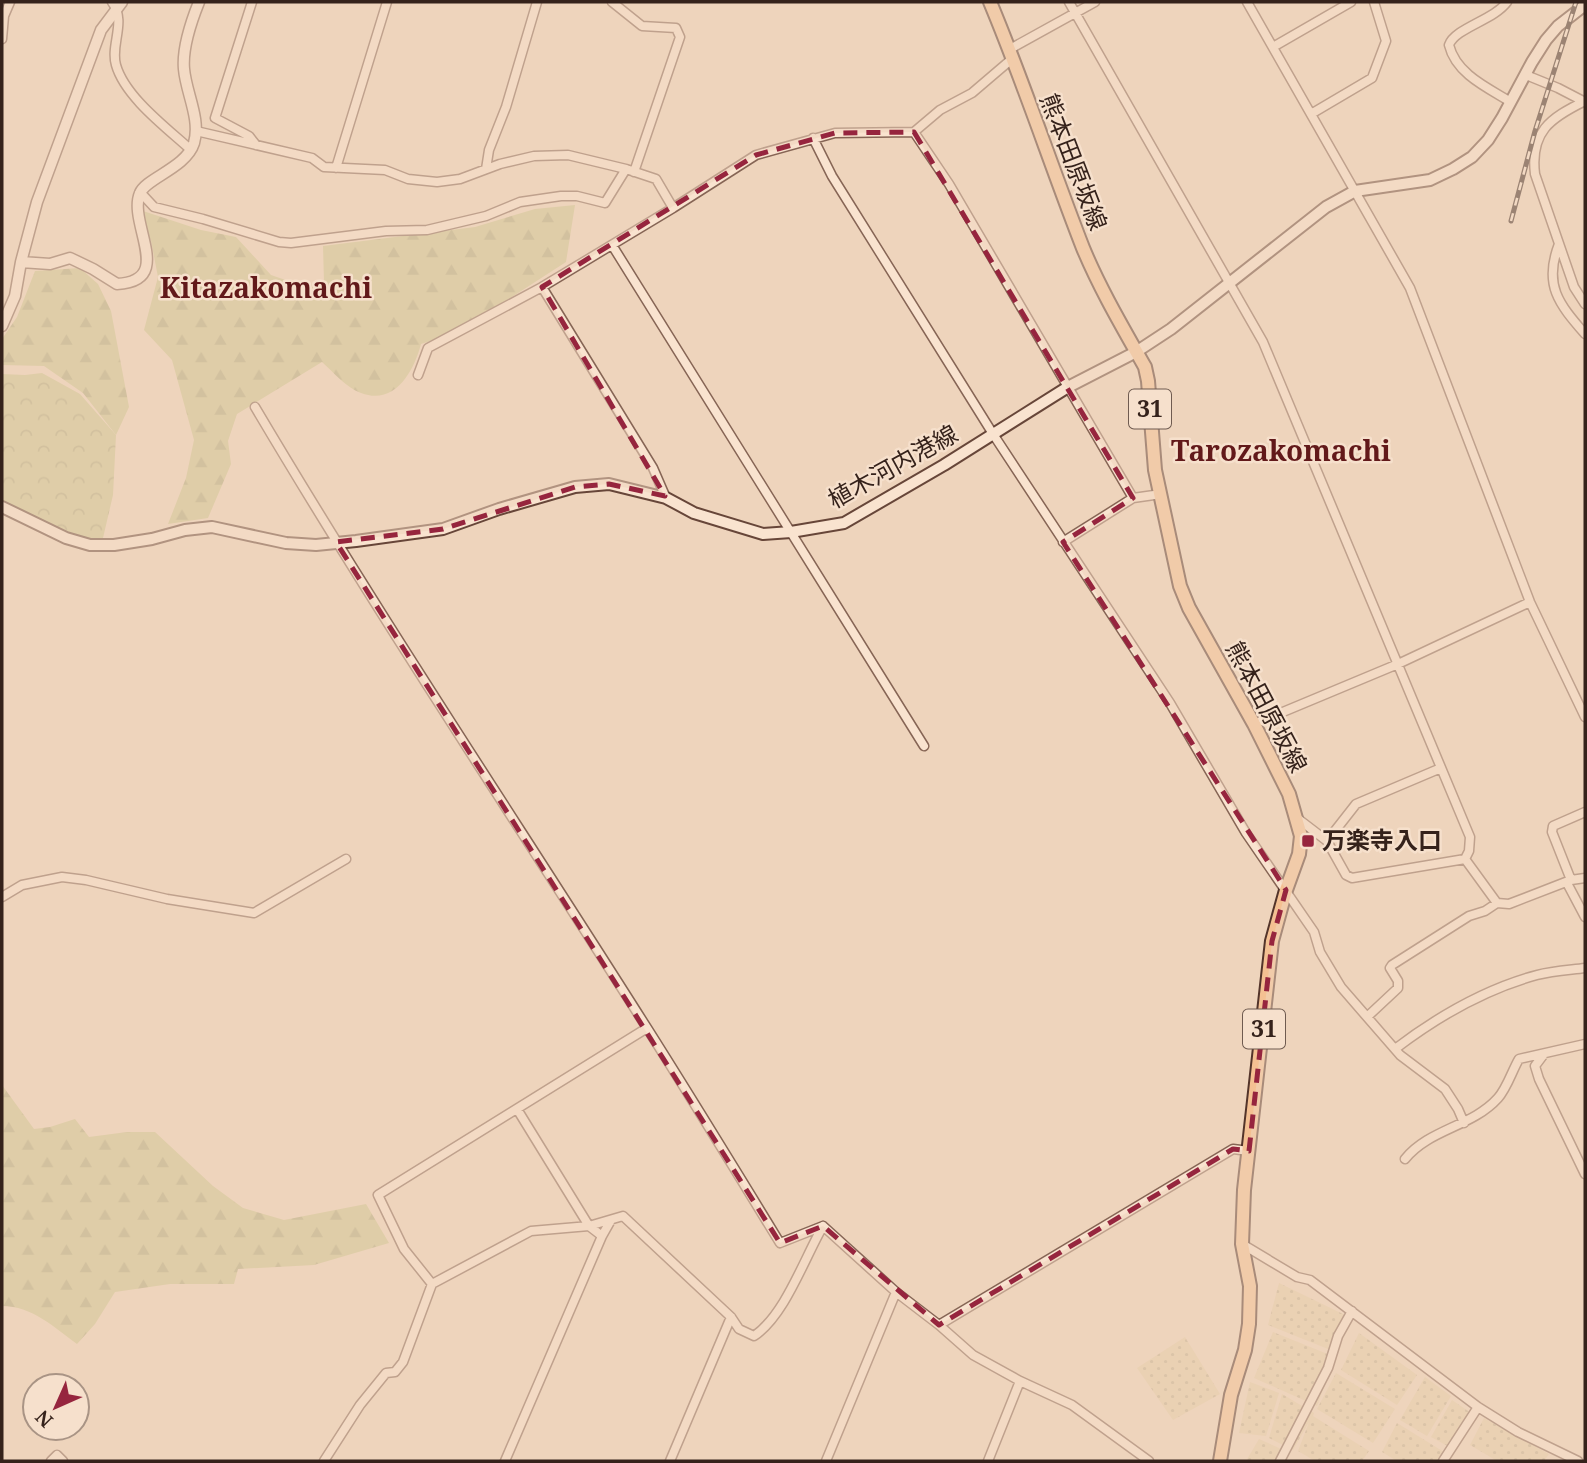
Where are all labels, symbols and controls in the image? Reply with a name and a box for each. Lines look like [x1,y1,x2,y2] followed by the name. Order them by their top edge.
[1033,88,1116,235] street label: 熊本田原坂線
[160,268,372,306] district label: Kitazakomachi
[1129,390,1171,428] road number: 31
[821,416,963,515] street label: 植木河内港線
[1171,431,1391,469] district label: Tarozakomachi
[1219,635,1316,778] street label: 熊本田原坂線
[1322,823,1442,856] place label: 万楽寺入口
[1300,833,1316,849] marker: 万楽寺入口
[1243,1010,1285,1048] road number: 31
[21,1372,91,1442] north arrow
[29,1405,58,1434] text: N

